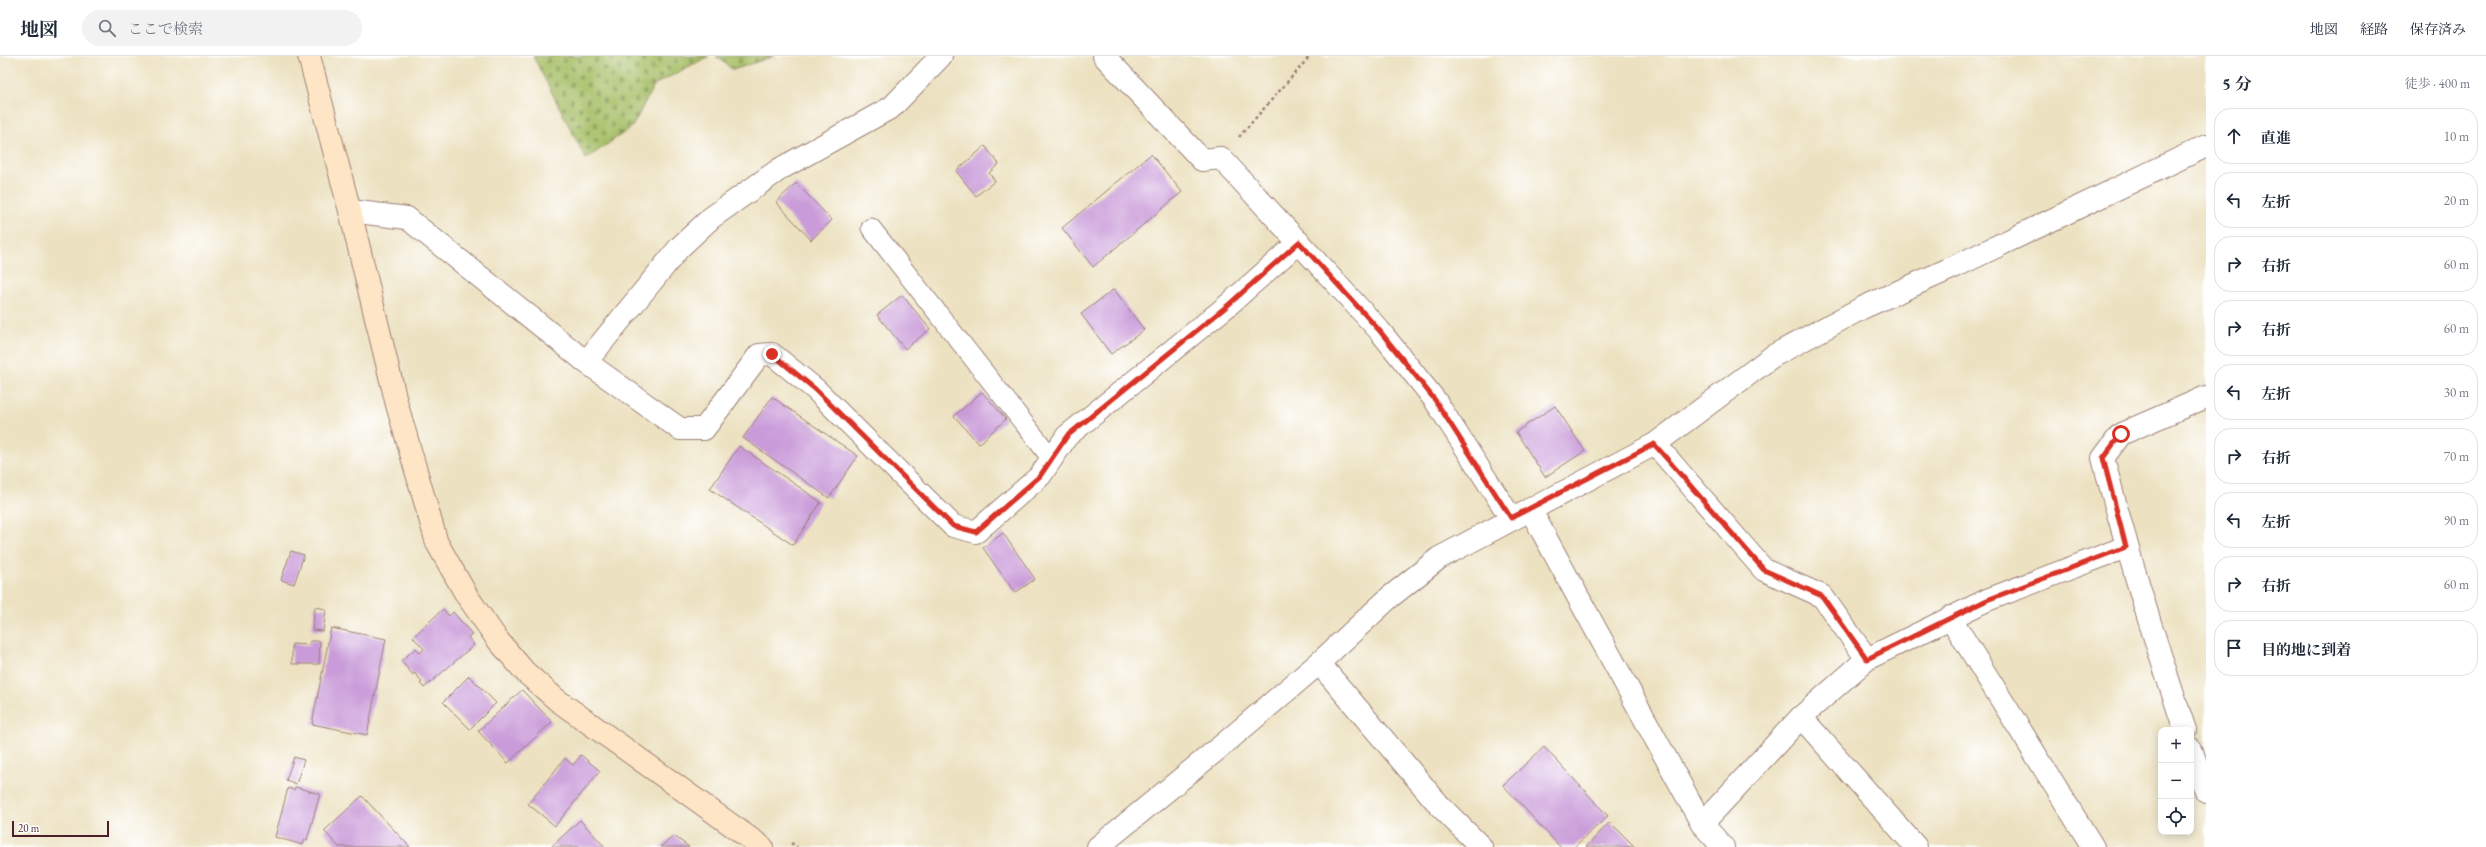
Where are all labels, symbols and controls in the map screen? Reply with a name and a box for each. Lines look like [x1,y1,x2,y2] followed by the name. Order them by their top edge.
[82,10,362,46] search box
[20,17,58,42] text: 地図
[96,17,118,39] icon: search
[128,19,203,38] text: ここで検索
[2310,20,2338,38] text: 地図
[2360,20,2388,38] text: 経路
[2410,20,2466,38] text: 保存済み
[2222,73,2252,95] text: 5 分
[2405,75,2470,92] text: 徒歩 · 400 m
[2223,125,2245,147] icon: ahead
[2261,128,2291,147] text: 直進
[2444,128,2469,145] text: 10 m
[2223,189,2245,211] icon: left
[2261,192,2291,211] text: 左折
[2444,192,2469,209] text: 20 m
[2223,253,2245,275] icon: right
[2261,256,2291,275] text: 右折
[2444,256,2469,273] text: 60 m
[2223,317,2245,339] icon: right
[2261,320,2291,339] text: 右折
[2444,320,2469,337] text: 60 m
[763,345,781,363] route end
[2223,381,2245,403] icon: left
[2261,384,2291,403] text: 左折
[2444,384,2469,401] text: 30 m
[2112,425,2130,443] route start
[2223,445,2245,467] icon: right
[2261,448,2291,467] text: 右折
[2444,448,2469,465] text: 70 m
[2223,509,2245,531] icon: left
[2261,512,2291,531] text: 左折
[2444,512,2469,529] text: 90 m
[2223,573,2245,595] icon: right
[2261,576,2291,595] text: 右折
[2444,576,2469,593] text: 60 m
[2223,637,2245,659] icon: arrive
[2261,640,2351,659] text: 目的地に到着
[2158,727,2194,835] map controls
[2158,727,2194,763] button: +
[2158,763,2194,799] button: −
[2158,799,2194,835] button: locate
[12,819,109,838] scale bar
[18,821,39,835] text: 20 m

